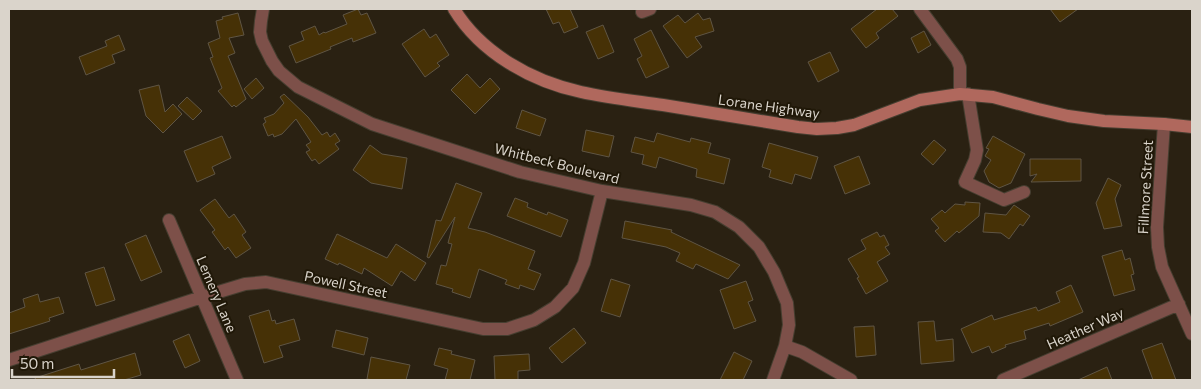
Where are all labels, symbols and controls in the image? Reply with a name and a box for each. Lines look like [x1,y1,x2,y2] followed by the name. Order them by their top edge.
[717,90,821,122] street label: Lorane Highway
[493,139,621,187] street label: Whitbeck Boulevard
[1134,139,1156,235] street label: Fillmore Street
[193,253,241,335] street label: Lemery Lane
[303,267,389,301] street label: Powell Street
[1044,303,1126,353] street label: Heather Way
[12,346,115,378] scale bar
[20,354,54,372] text: 50 m

